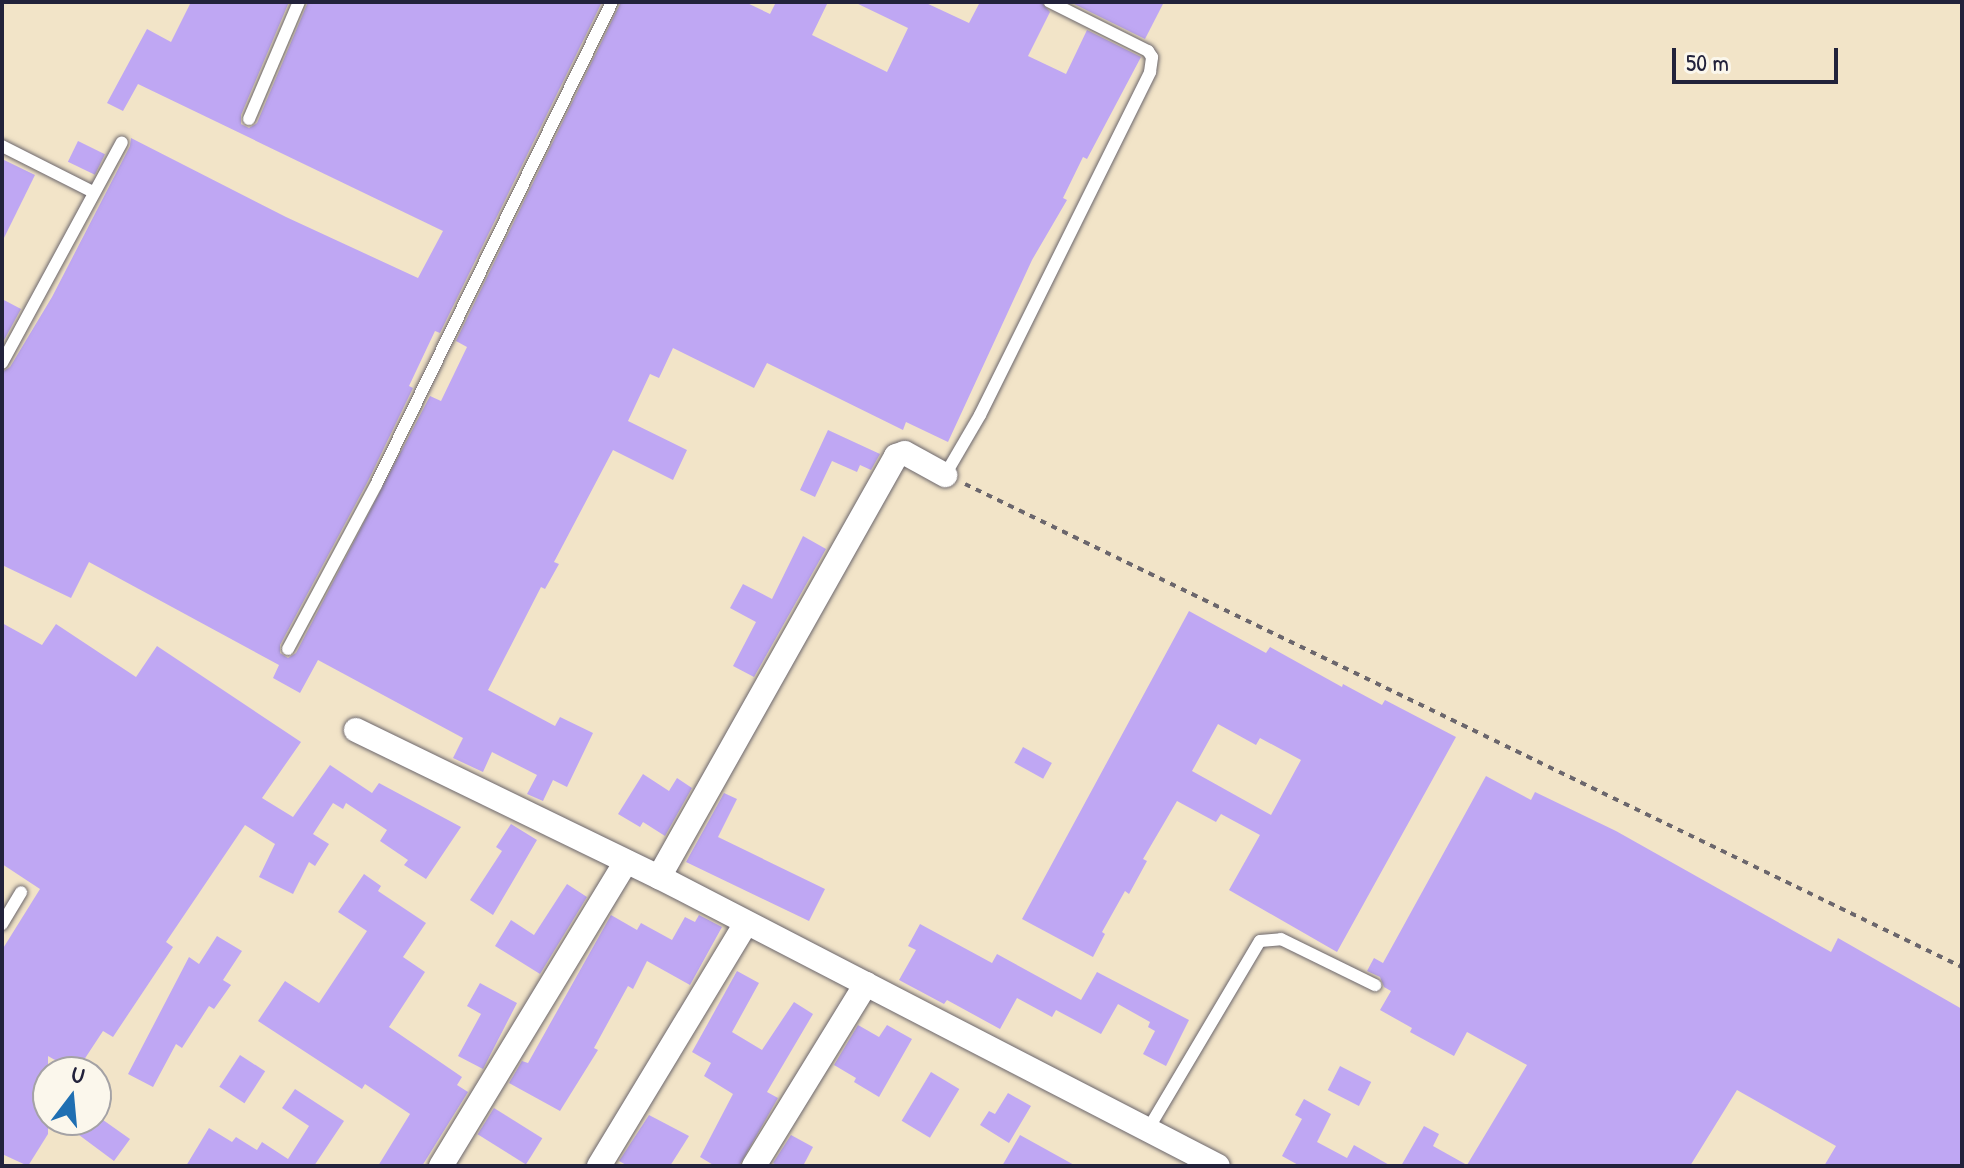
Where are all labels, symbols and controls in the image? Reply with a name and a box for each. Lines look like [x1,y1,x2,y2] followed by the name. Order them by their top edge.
[1676,32,1842,82] scale bar
[1686,46,1729,78] text: 50 m
[32,1056,112,1136] north arrow
[68,1059,88,1091] text: U

